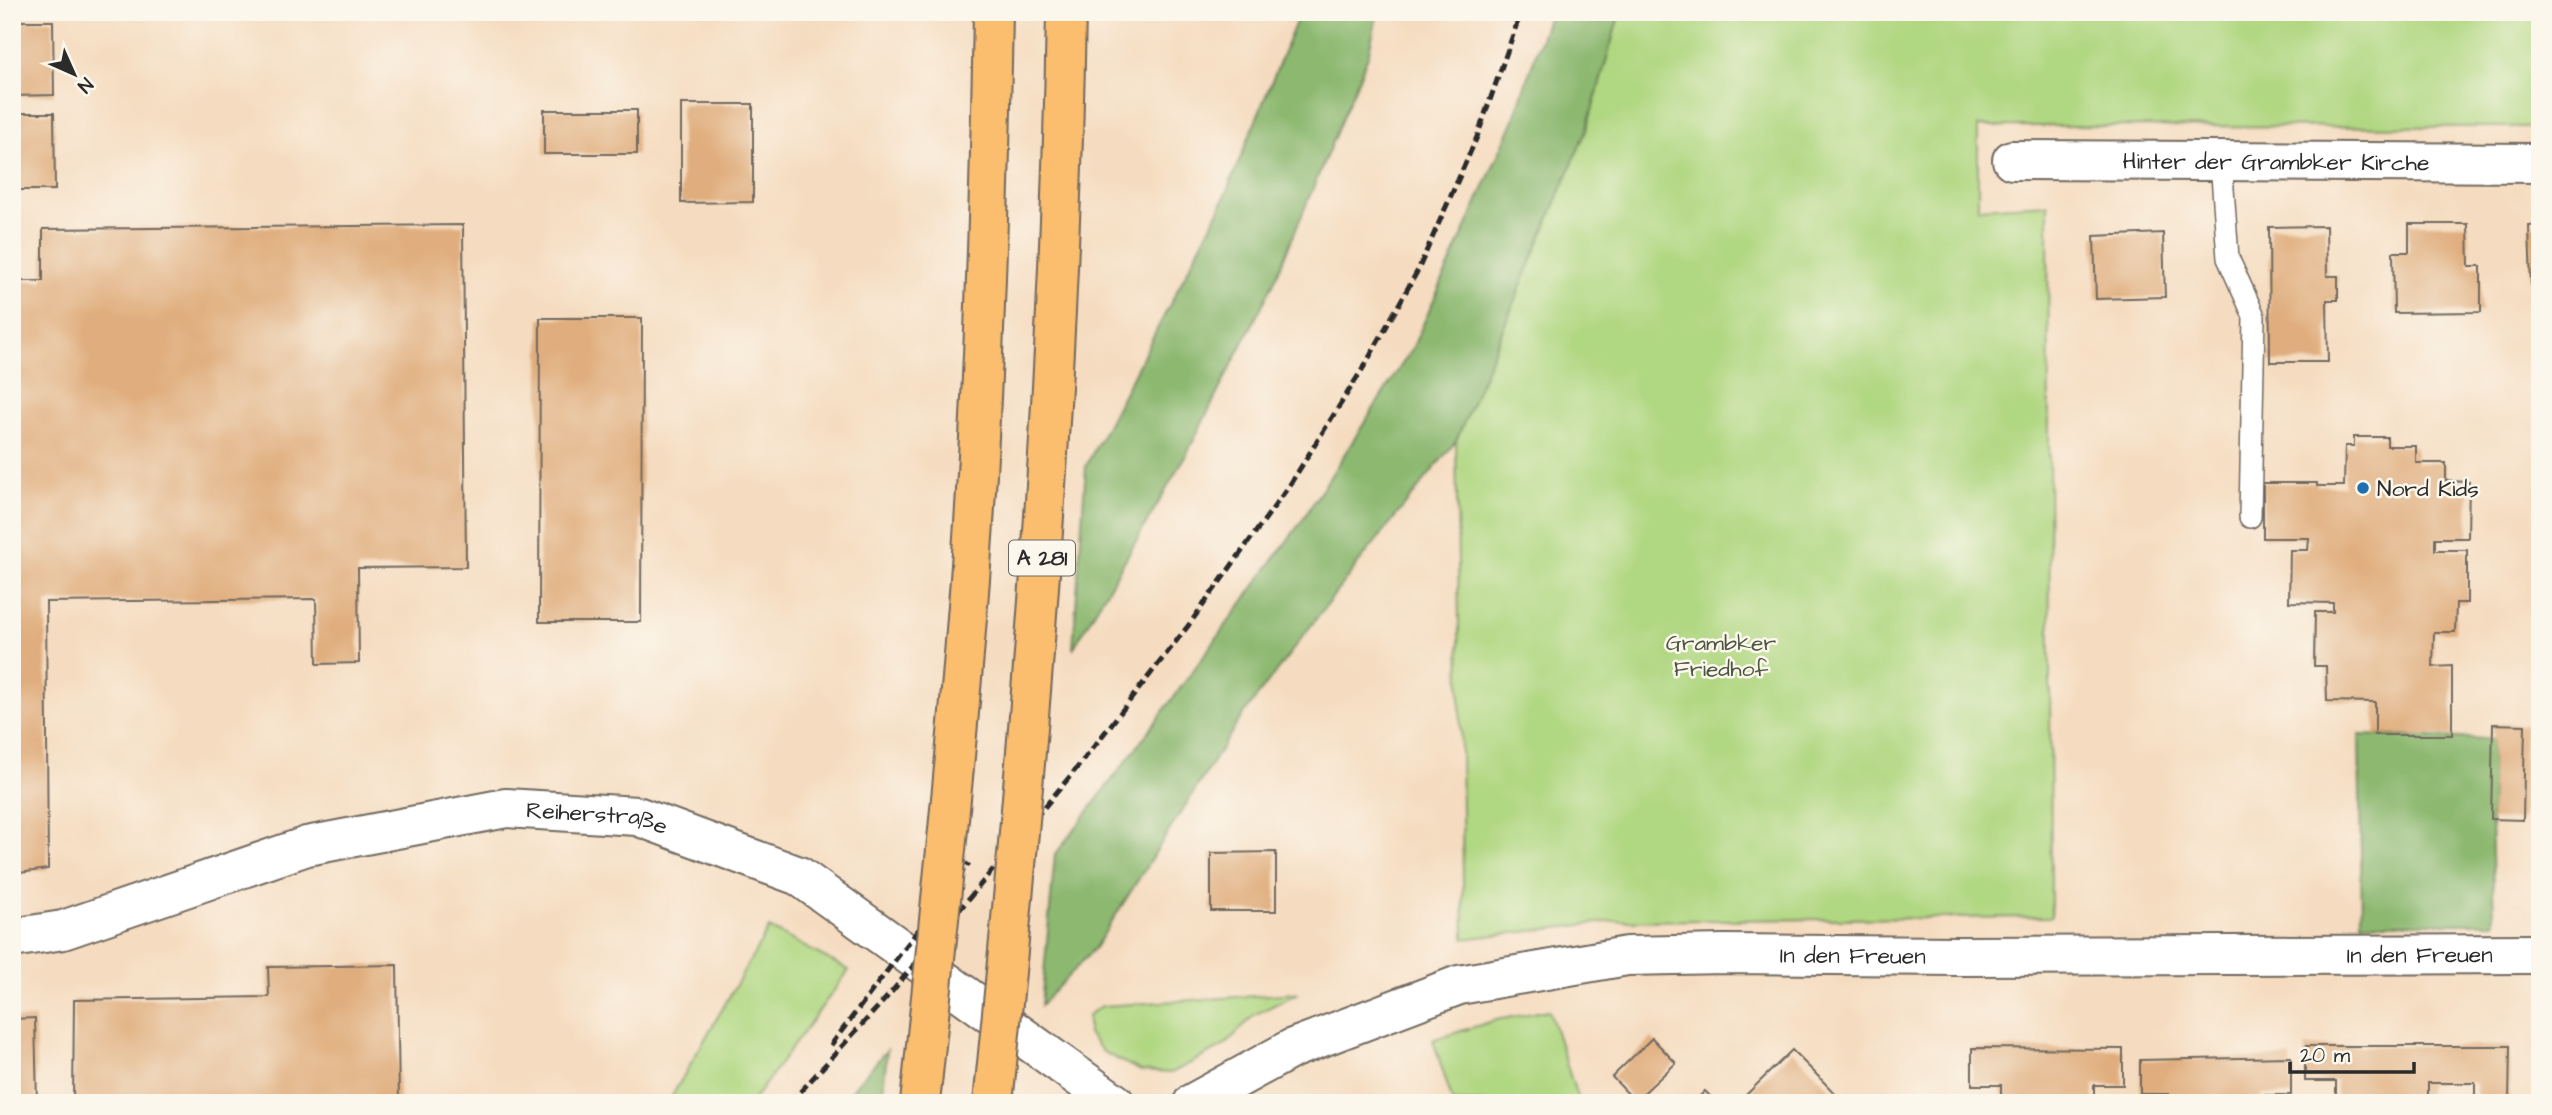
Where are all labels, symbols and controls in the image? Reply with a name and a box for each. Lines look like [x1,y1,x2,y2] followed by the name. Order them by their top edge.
[38,38,108,108] north arrow
[71,71,99,99] text: N
[2122,146,2430,179] street label: Hinter der Grambker Kirche
[2377,473,2479,505] place label: Nord Kids
[2355,480,2371,496] marker: Nord Kids
[1009,540,1075,576] road number: A 281
[1666,627,1777,685] park label: Grambker Friedhof
[525,794,672,843] street label: Reiherstraße
[1780,939,1926,973] street label: In den Freuen
[2347,939,2493,972] street label: In den Freuen
[2290,1031,2414,1075] scale bar
[2300,1041,2351,1070] text: 20 m

